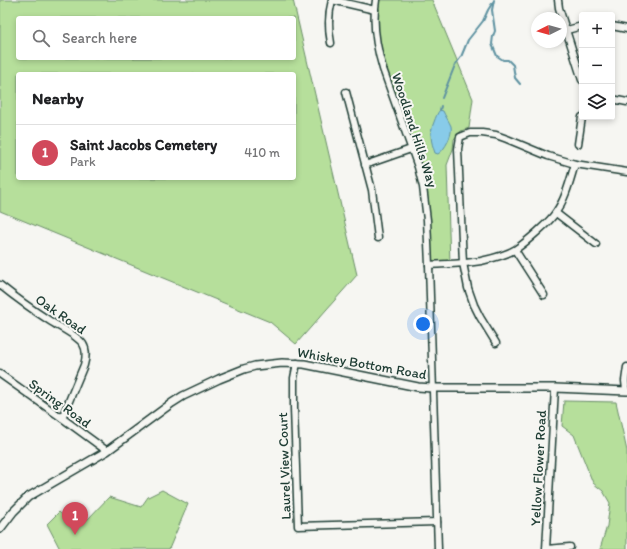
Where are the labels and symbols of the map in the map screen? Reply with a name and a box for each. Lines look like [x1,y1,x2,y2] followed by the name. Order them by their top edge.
[531,12,567,48] north arrow
[388,71,441,190] street label: Woodland Hills Way
[32,291,90,338] street label: Oak Road
[413,314,433,334] your location
[296,344,428,383] street label: Whiskey Bottom Road
[25,375,95,432] street label: Spring Road
[527,409,550,526] street label: Yellow Flower Road
[274,412,295,520] street label: Laurel View Court
[62,502,88,535] pin: 1

